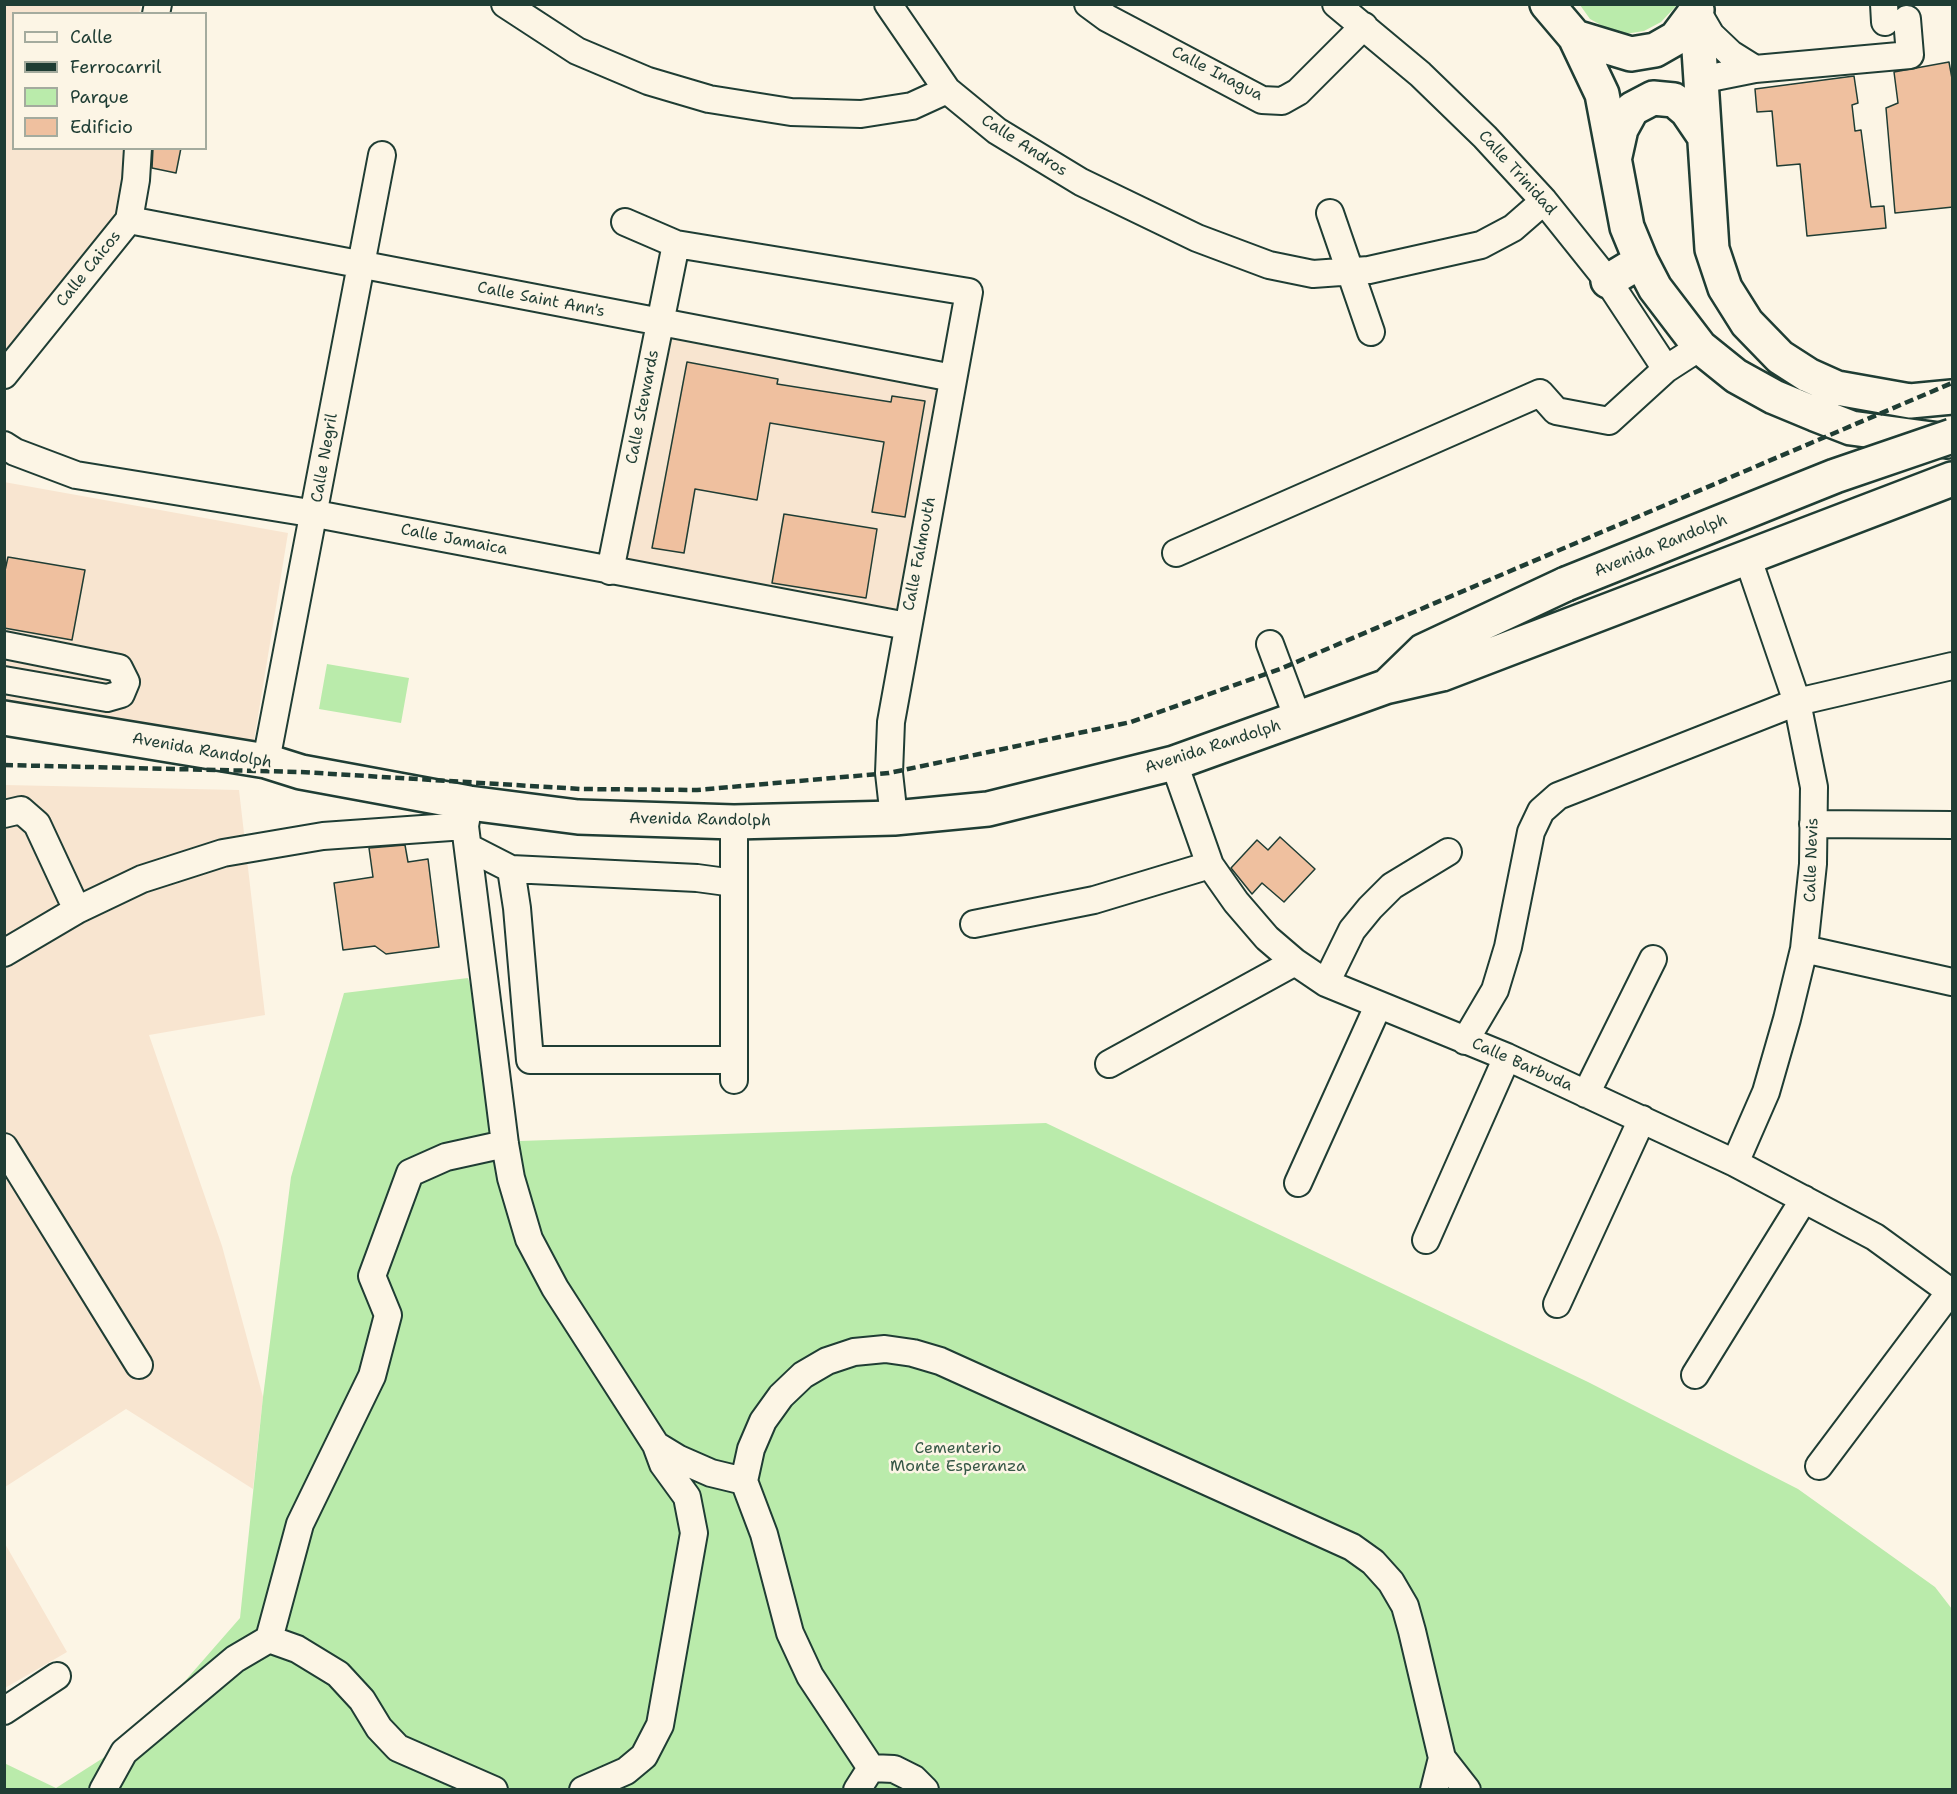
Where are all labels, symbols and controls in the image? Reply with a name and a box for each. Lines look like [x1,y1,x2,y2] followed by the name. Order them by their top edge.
[12,12,207,150] legend
[70,25,113,49] text: Calle
[1168,43,1266,105] street label: Calle Inagua
[70,55,162,79] text: Ferrocarril
[70,85,129,109] text: Parque
[977,111,1071,181] street label: Calle Andros
[70,115,133,139] text: Edificio
[1474,127,1560,219] street label: Calle Trinidad
[52,227,126,311] street label: Calle Caicos
[475,278,607,322] street label: Calle Saint Ann's
[623,348,663,466] street label: Calle Stewards
[308,412,342,504] street label: Calle Negril
[900,495,940,613] street label: Calle Falmouth
[1592,511,1730,581] street label: Avenida Randolph
[399,520,509,560] street label: Calle Jamaica
[1143,716,1283,778] street label: Avenida Randolph
[130,729,274,773] street label: Avenida Randolph
[629,809,771,831] street label: Avenida Randolph
[1801,817,1823,903] street label: Calle Nevis
[1469,1034,1575,1096] street label: Calle Barbuda
[890,1439,1026,1477] park label: Cementerio Monte Esperanza

